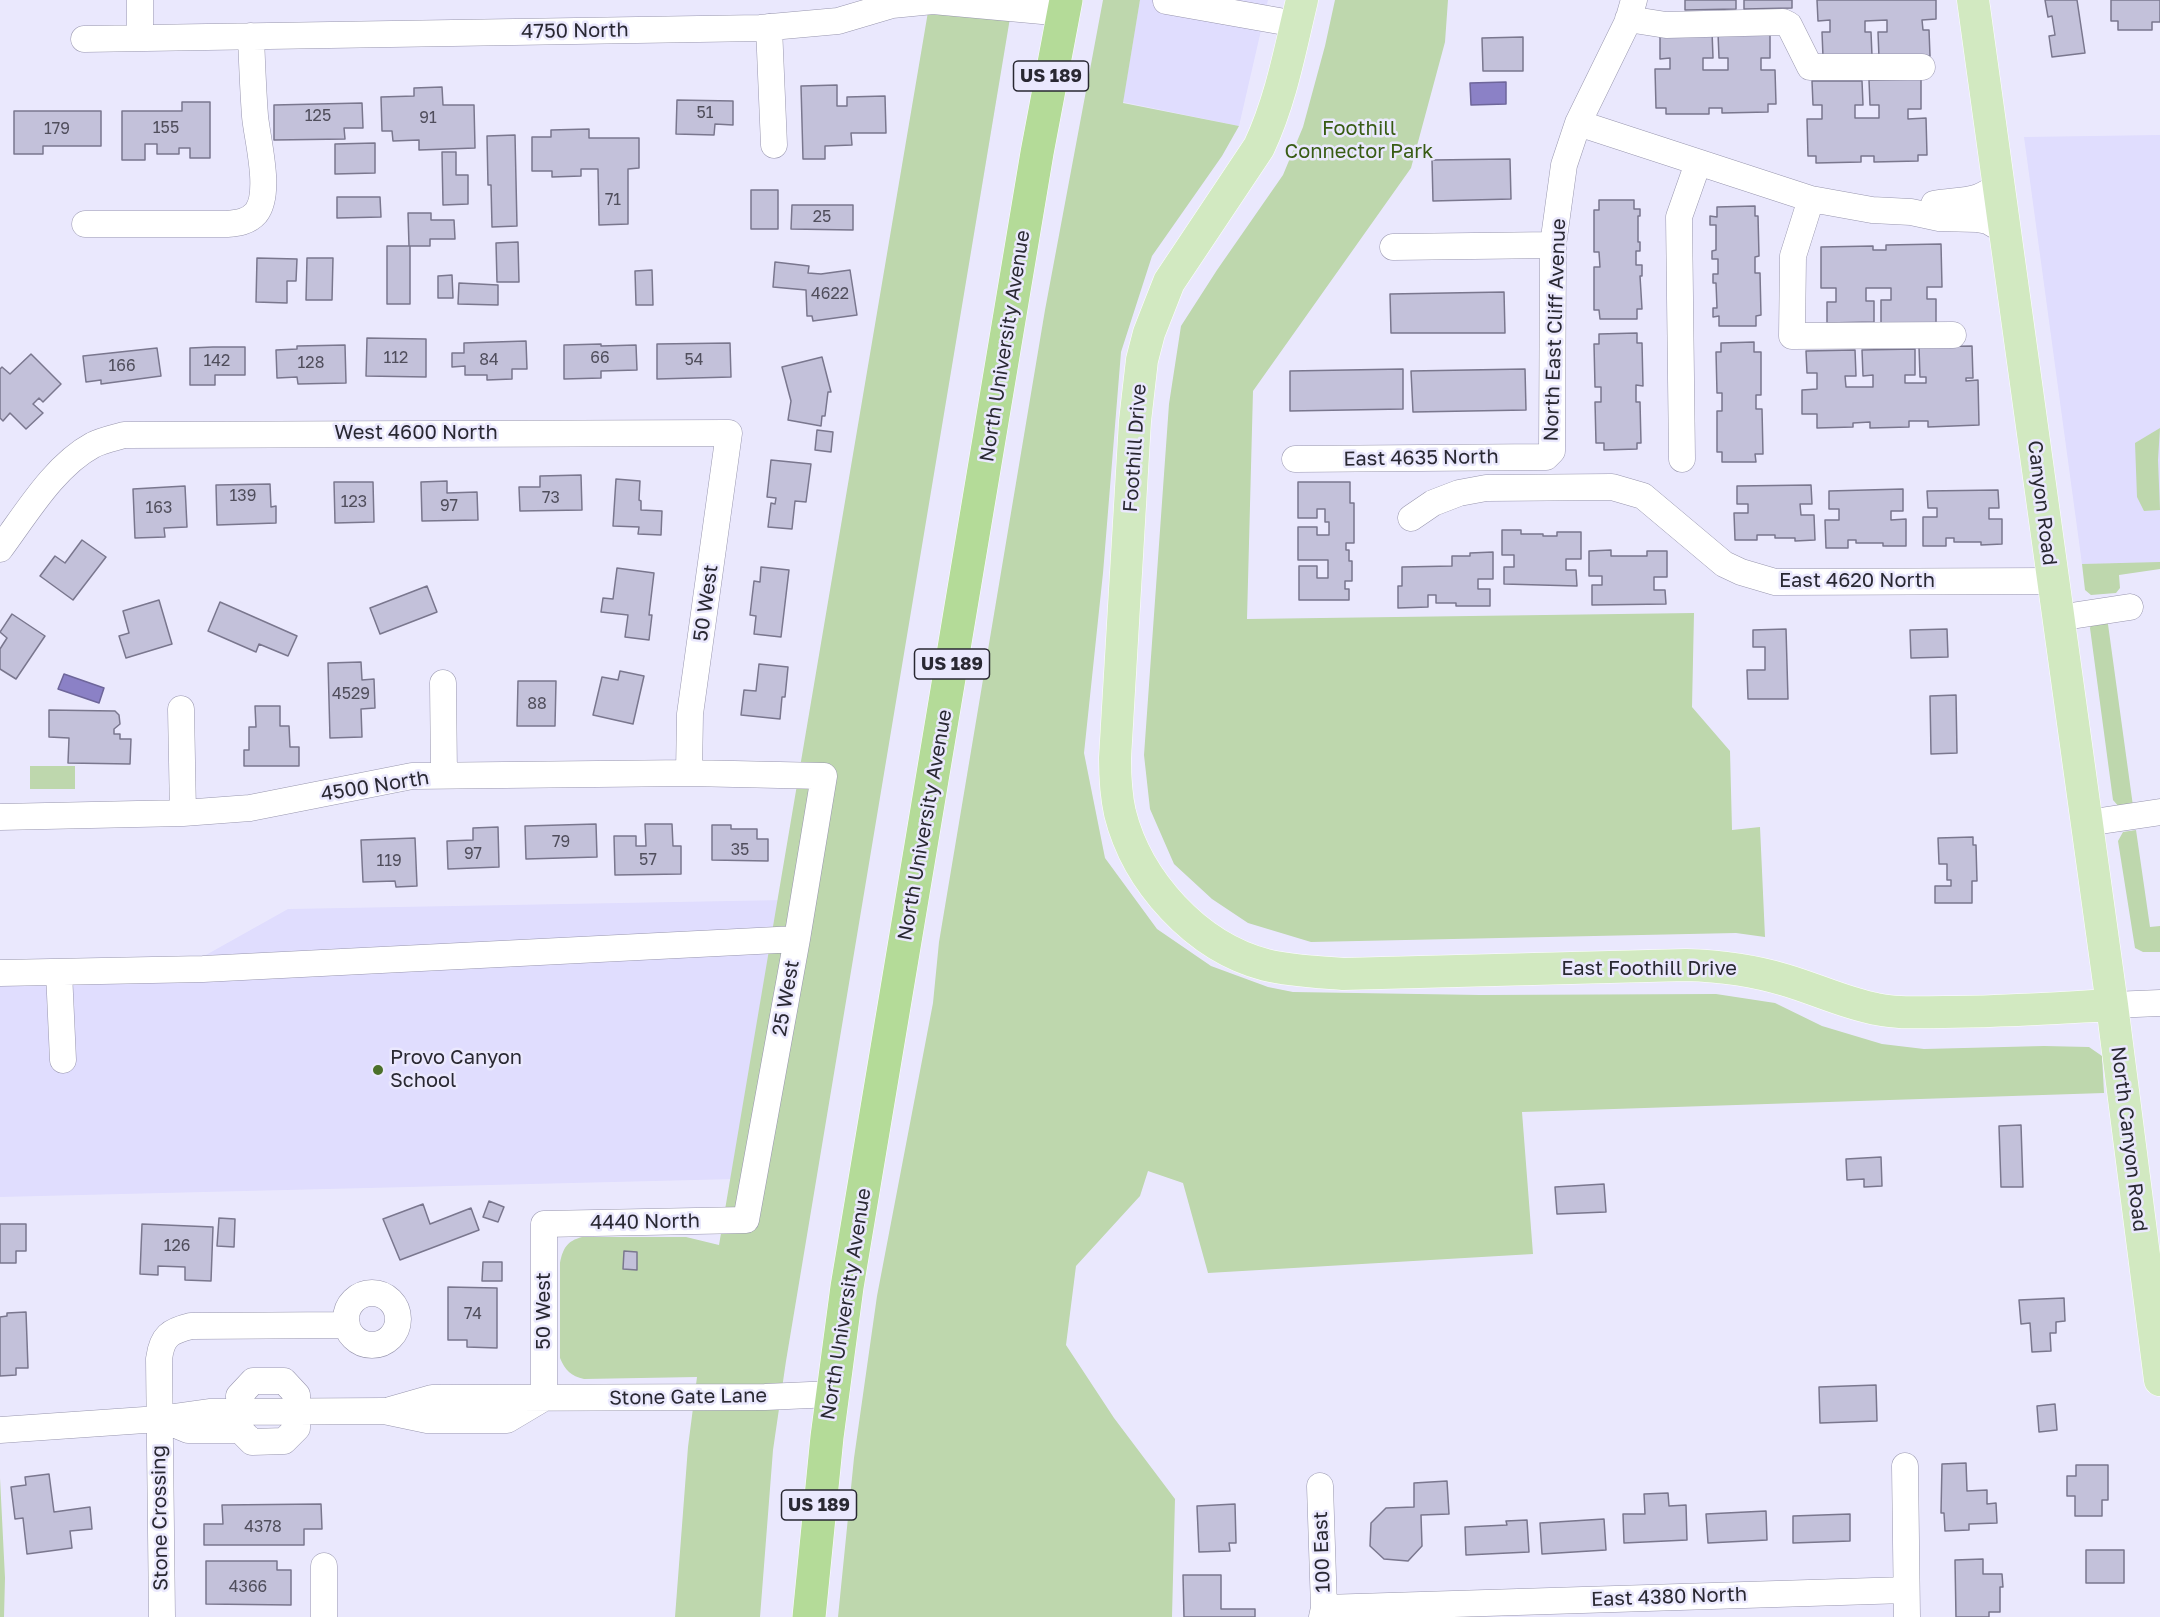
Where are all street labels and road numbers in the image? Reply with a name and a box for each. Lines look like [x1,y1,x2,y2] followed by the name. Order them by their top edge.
[521,18,629,44] street label: 4750 North
[1014,61,1088,91] road number: US 189
[1539,218,1571,442] street label: North East Cliff Avenue
[975,228,1035,464] street label: North University Avenue
[1119,383,1151,513] street label: Foothill Drive
[334,421,498,445] street label: West 4600 North
[2022,439,2062,567] street label: Canyon Road
[1343,445,1499,471] street label: East 4635 North
[689,563,723,643] street label: 50 West
[1779,569,1935,593] street label: East 4620 North
[914,649,990,679] road number: US 189
[893,708,957,942] street label: North University Avenue
[319,766,431,806] street label: 4500 North
[1561,957,1737,981] street label: East Foothill Drive
[768,958,804,1038] street label: 25 West
[2106,1045,2152,1233] street label: North Canyon Road
[816,1186,876,1422] street label: North University Avenue
[590,1209,700,1235] street label: 4440 North
[532,1272,556,1350] street label: 50 West
[609,1384,767,1410] street label: Stone Gate Lane
[147,1445,173,1591] street label: Stone Crossing
[782,1490,856,1520] road number: US 189
[1309,1511,1335,1593] street label: 100 East
[1591,1582,1747,1612] street label: East 4380 North

